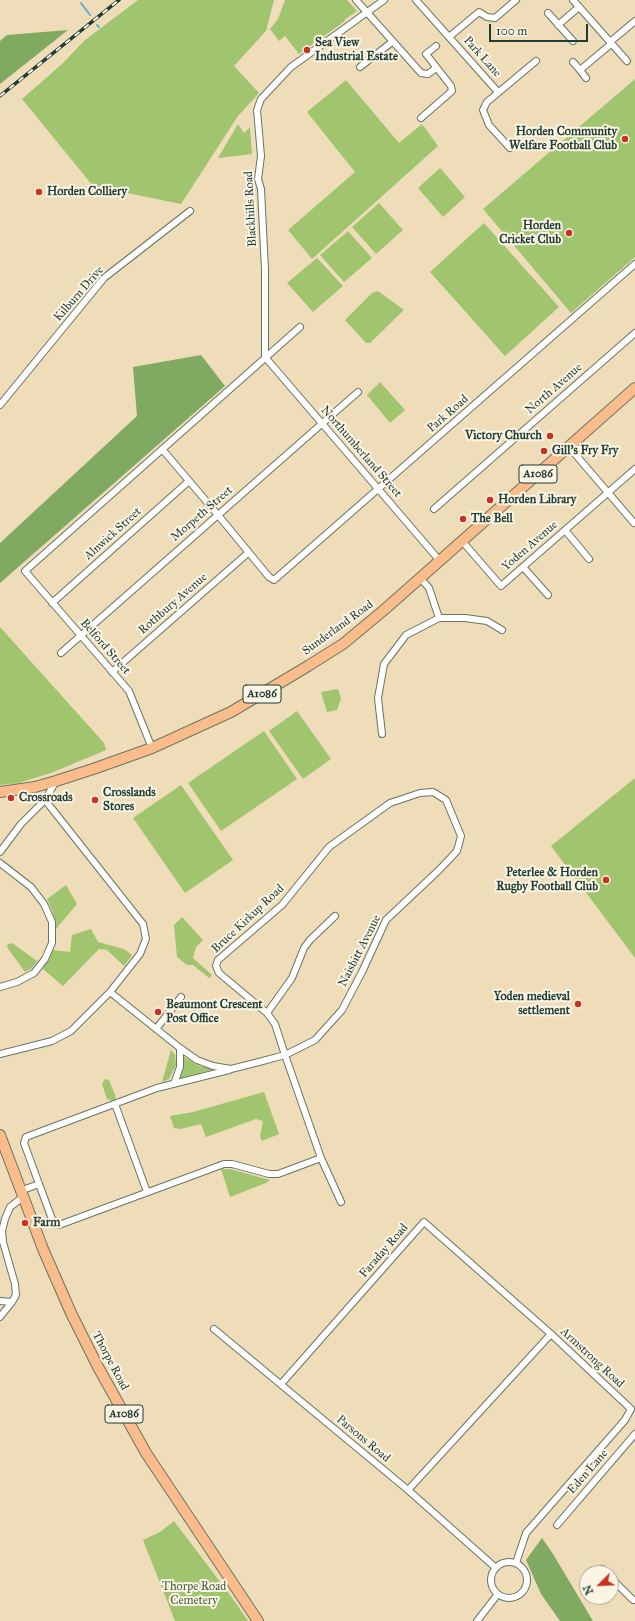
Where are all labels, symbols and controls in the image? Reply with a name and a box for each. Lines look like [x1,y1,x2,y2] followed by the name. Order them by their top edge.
[491,16,590,42] scale bar
[496,24,527,38] text: 100 m
[460,34,504,80] street label: Park Lane
[315,36,398,64] place label: Sea View Industrial Estate
[302,45,312,55] marker: Sea View Industrial Estate
[509,125,617,153] place label: Horden Community Welfare Football Club
[620,134,630,144] marker: Horden Community Welfare Football Club
[242,171,260,247] street label: Blackhills Road
[47,185,127,199] place label: Horden Colliery
[34,187,44,197] marker: Horden Colliery
[499,219,561,247] place label: Horden Cricket Club
[564,228,574,238] marker: Horden Cricket Club
[51,263,107,325] street label: Kilburn Drive
[523,361,585,417] street label: North Avenue
[424,392,472,436] street label: Park Road
[317,403,405,501] street label: Northumberland Street
[465,429,542,443] place label: Victory Church
[545,431,555,441] marker: Victory Church
[552,444,618,458] place label: Gill's Fry Fry
[539,446,549,456] marker: Gill's Fry Fry
[519,465,557,483] road number: A1086
[168,483,236,545] street label: Morpeth Street
[498,493,576,507] place label: Horden Library
[485,495,495,505] marker: Horden Library
[81,505,145,563] street label: Alnwick Street
[471,512,513,526] place label: The Bell
[458,514,468,524] marker: The Bell
[499,518,561,574] street label: Yoden Avenue
[136,570,210,638] street label: Rothbury Avenue
[300,597,376,659] street label: Sunderland Road
[77,616,133,678] street label: Belford Street
[243,685,281,703] road number: A1086
[103,786,156,814] place label: Crosslands Stores
[19,791,73,805] place label: Crossroads
[6,793,16,803] marker: Crossroads
[90,795,100,805] marker: Crosslands Stores
[496,866,598,894] place label: Peterlee & Horden Rugby Football Club
[601,875,611,885] marker: Peterlee & Horden Rugby Football Club
[209,882,287,956] street label: Bruce Kirkup Road
[336,913,384,989] street label: Naisbitt Avenue
[494,990,570,1018] place label: Yoden medieval settlement
[166,998,263,1026] place label: Beaumont Crescent Post Office
[573,999,583,1009] marker: Yoden medieval settlement
[153,1007,163,1017] marker: Beaumont Crescent Post Office
[33,1216,60,1230] place label: Farm
[20,1218,30,1228] marker: Farm
[357,1221,411,1281] street label: Faraday Road
[557,1325,627,1391] street label: Armstrong Road
[88,1329,132,1393] street label: Thorpe Road
[105,1405,143,1423] road number: A1086
[333,1412,393,1466] street label: Parsons Road
[565,1447,611,1497] street label: Eden Lane
[579,1565,619,1605] north arrow
[162,1580,226,1608] park label: Thorpe Road Cemetery
[581,1583,596,1597] text: N

